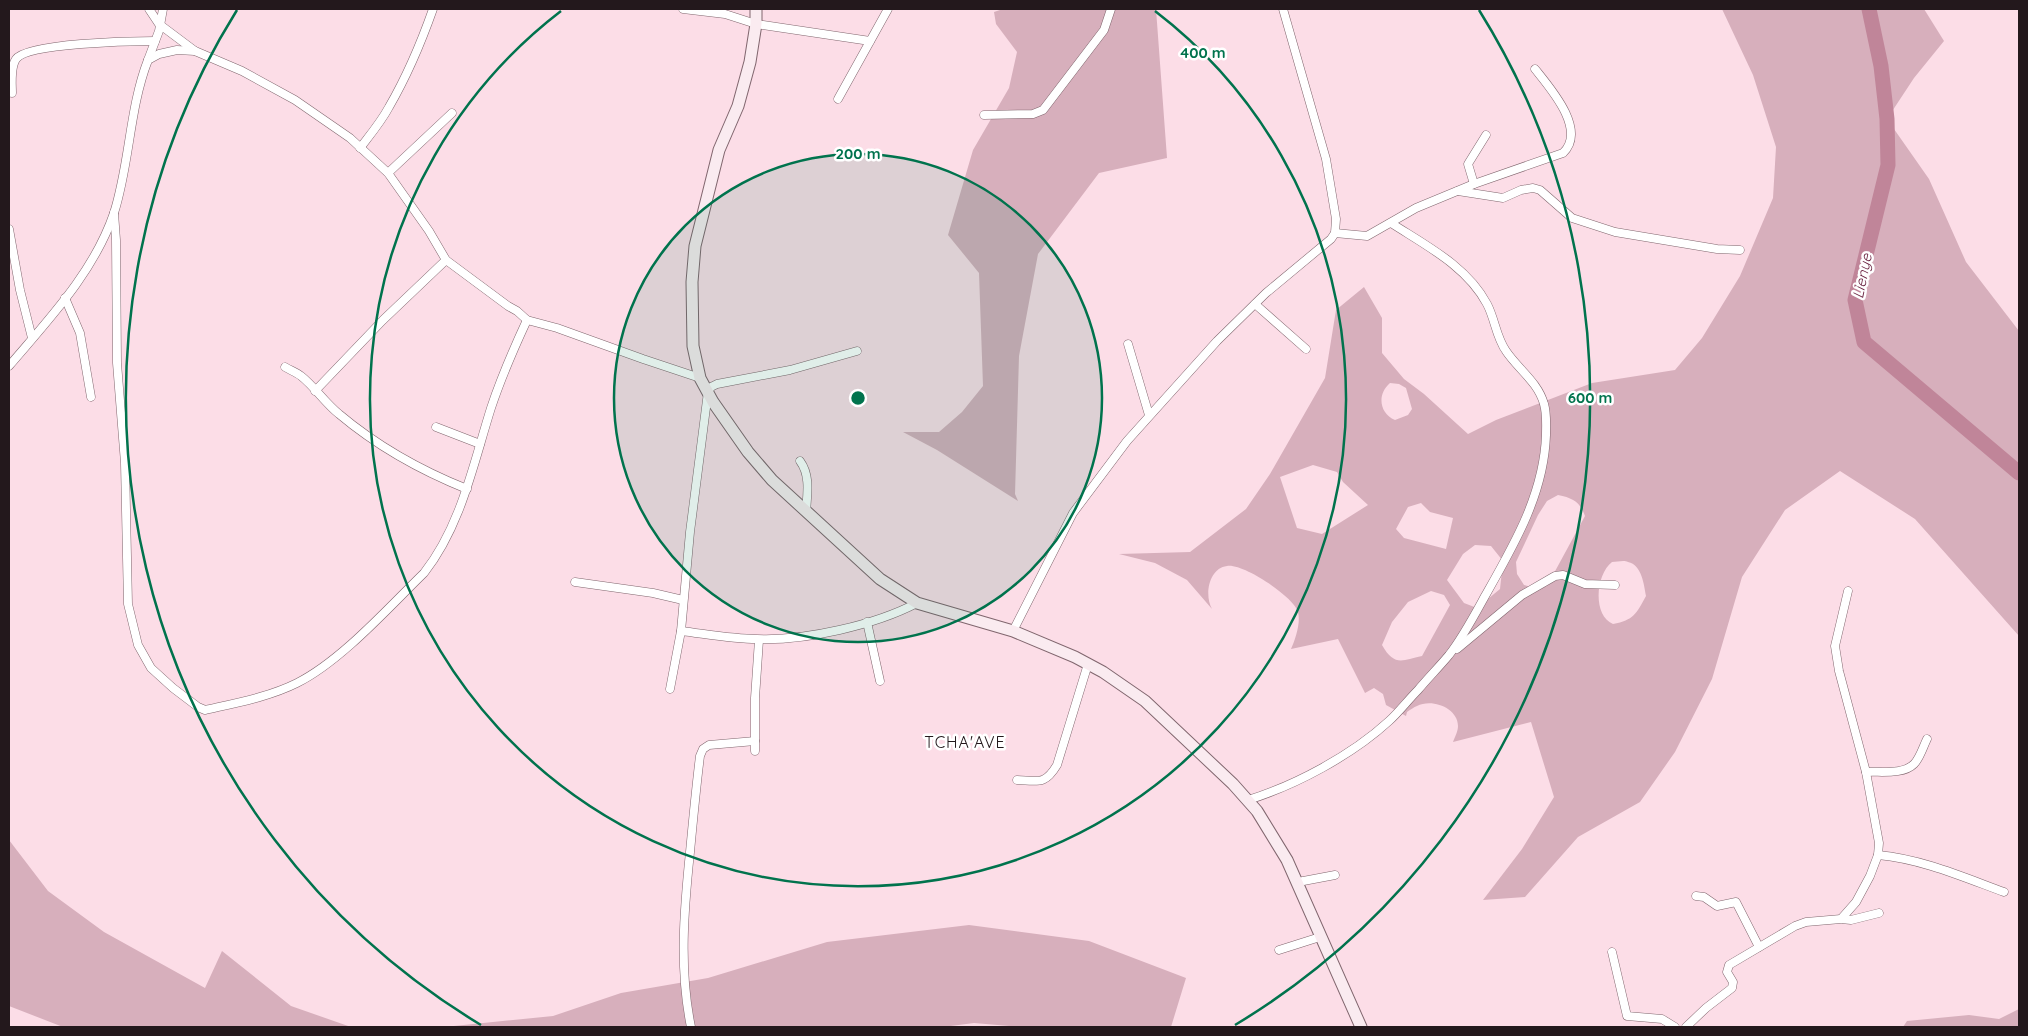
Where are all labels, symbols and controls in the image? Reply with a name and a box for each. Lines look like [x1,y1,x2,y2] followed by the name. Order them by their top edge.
[1180,43,1226,62] text: 400 m
[836,144,881,163] text: 200 m
[1848,251,1876,300] water label: Lienye
[1568,388,1612,407] text: 600 m
[849,389,867,407] centre of rings
[924,732,1006,752] district label: TCHA'AVE

